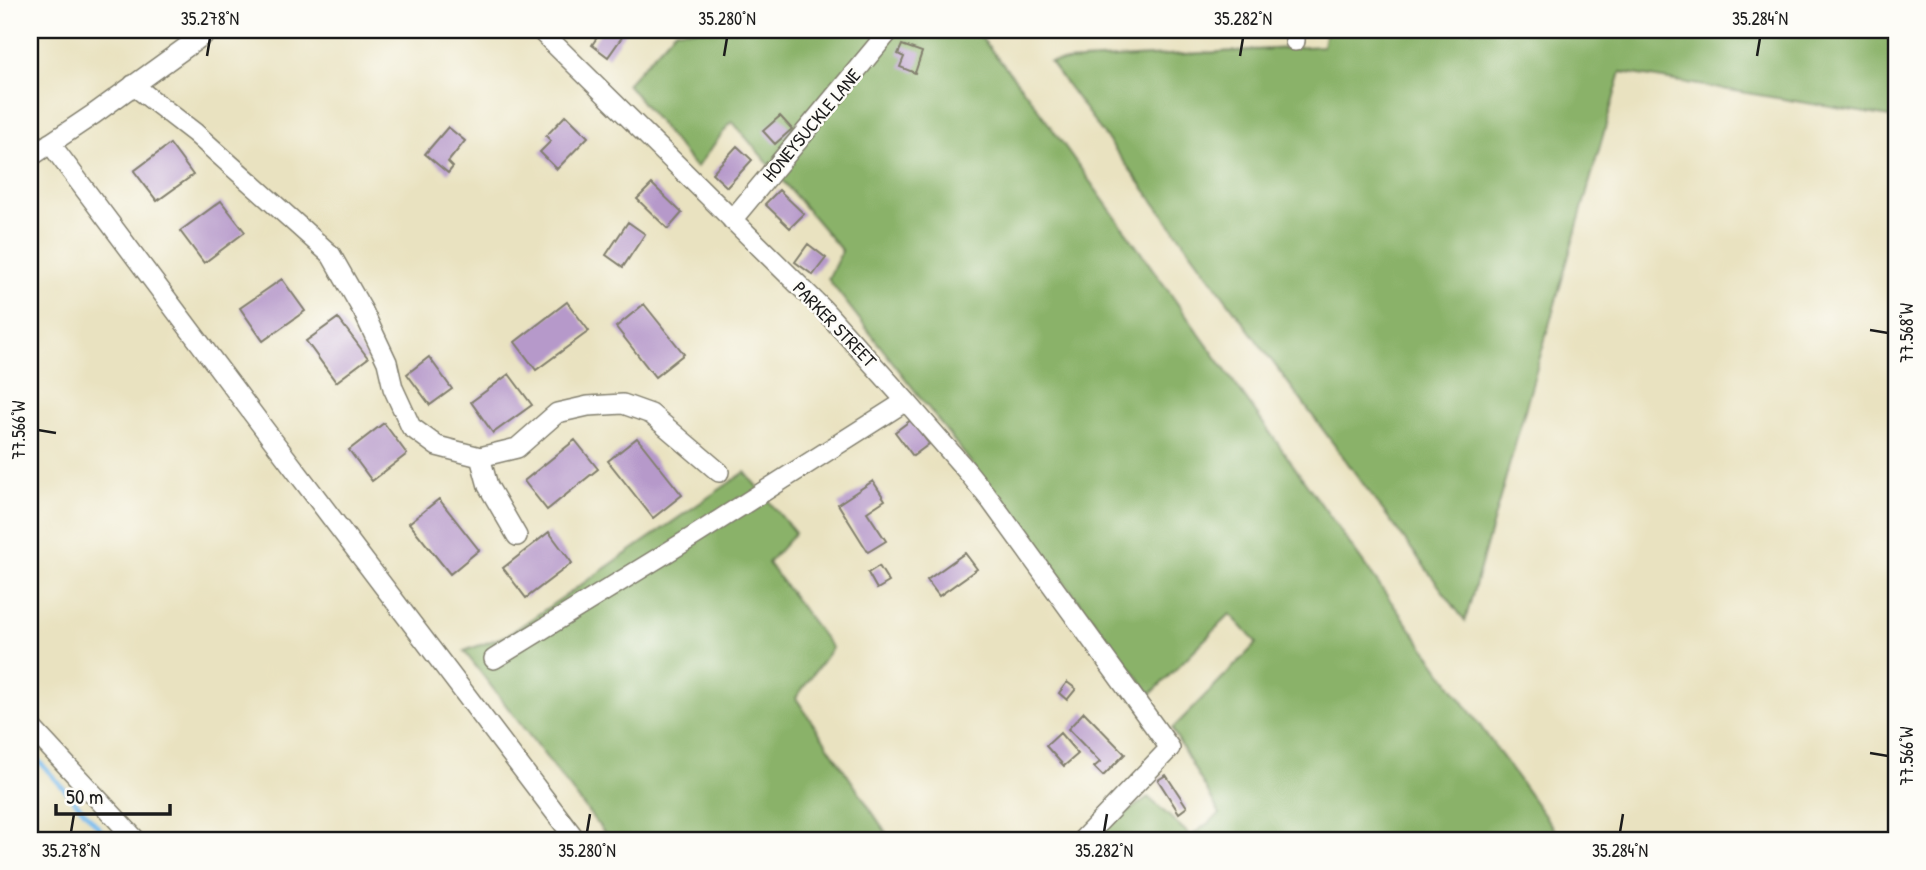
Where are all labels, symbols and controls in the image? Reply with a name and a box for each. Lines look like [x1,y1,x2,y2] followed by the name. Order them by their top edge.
[181,6,239,31] text: 35.278°N
[698,6,756,31] text: 35.280°N
[1214,6,1272,31] text: 35.282°N
[1732,6,1788,31] text: 35.284°N
[756,62,867,187] street label: HONEYSUCKLE LANE
[787,275,883,373] street label: PARKER STREET
[1894,303,1919,363] text: 77.568°W
[6,401,31,459] text: 77.566°W
[1894,727,1919,785] text: 77.566°W
[56,772,170,816] scale bar
[66,782,103,811] text: 50 m
[42,838,100,863] text: 35.278°N
[558,838,616,863] text: 35.280°N
[1075,838,1133,863] text: 35.282°N
[1592,838,1648,863] text: 35.284°N

